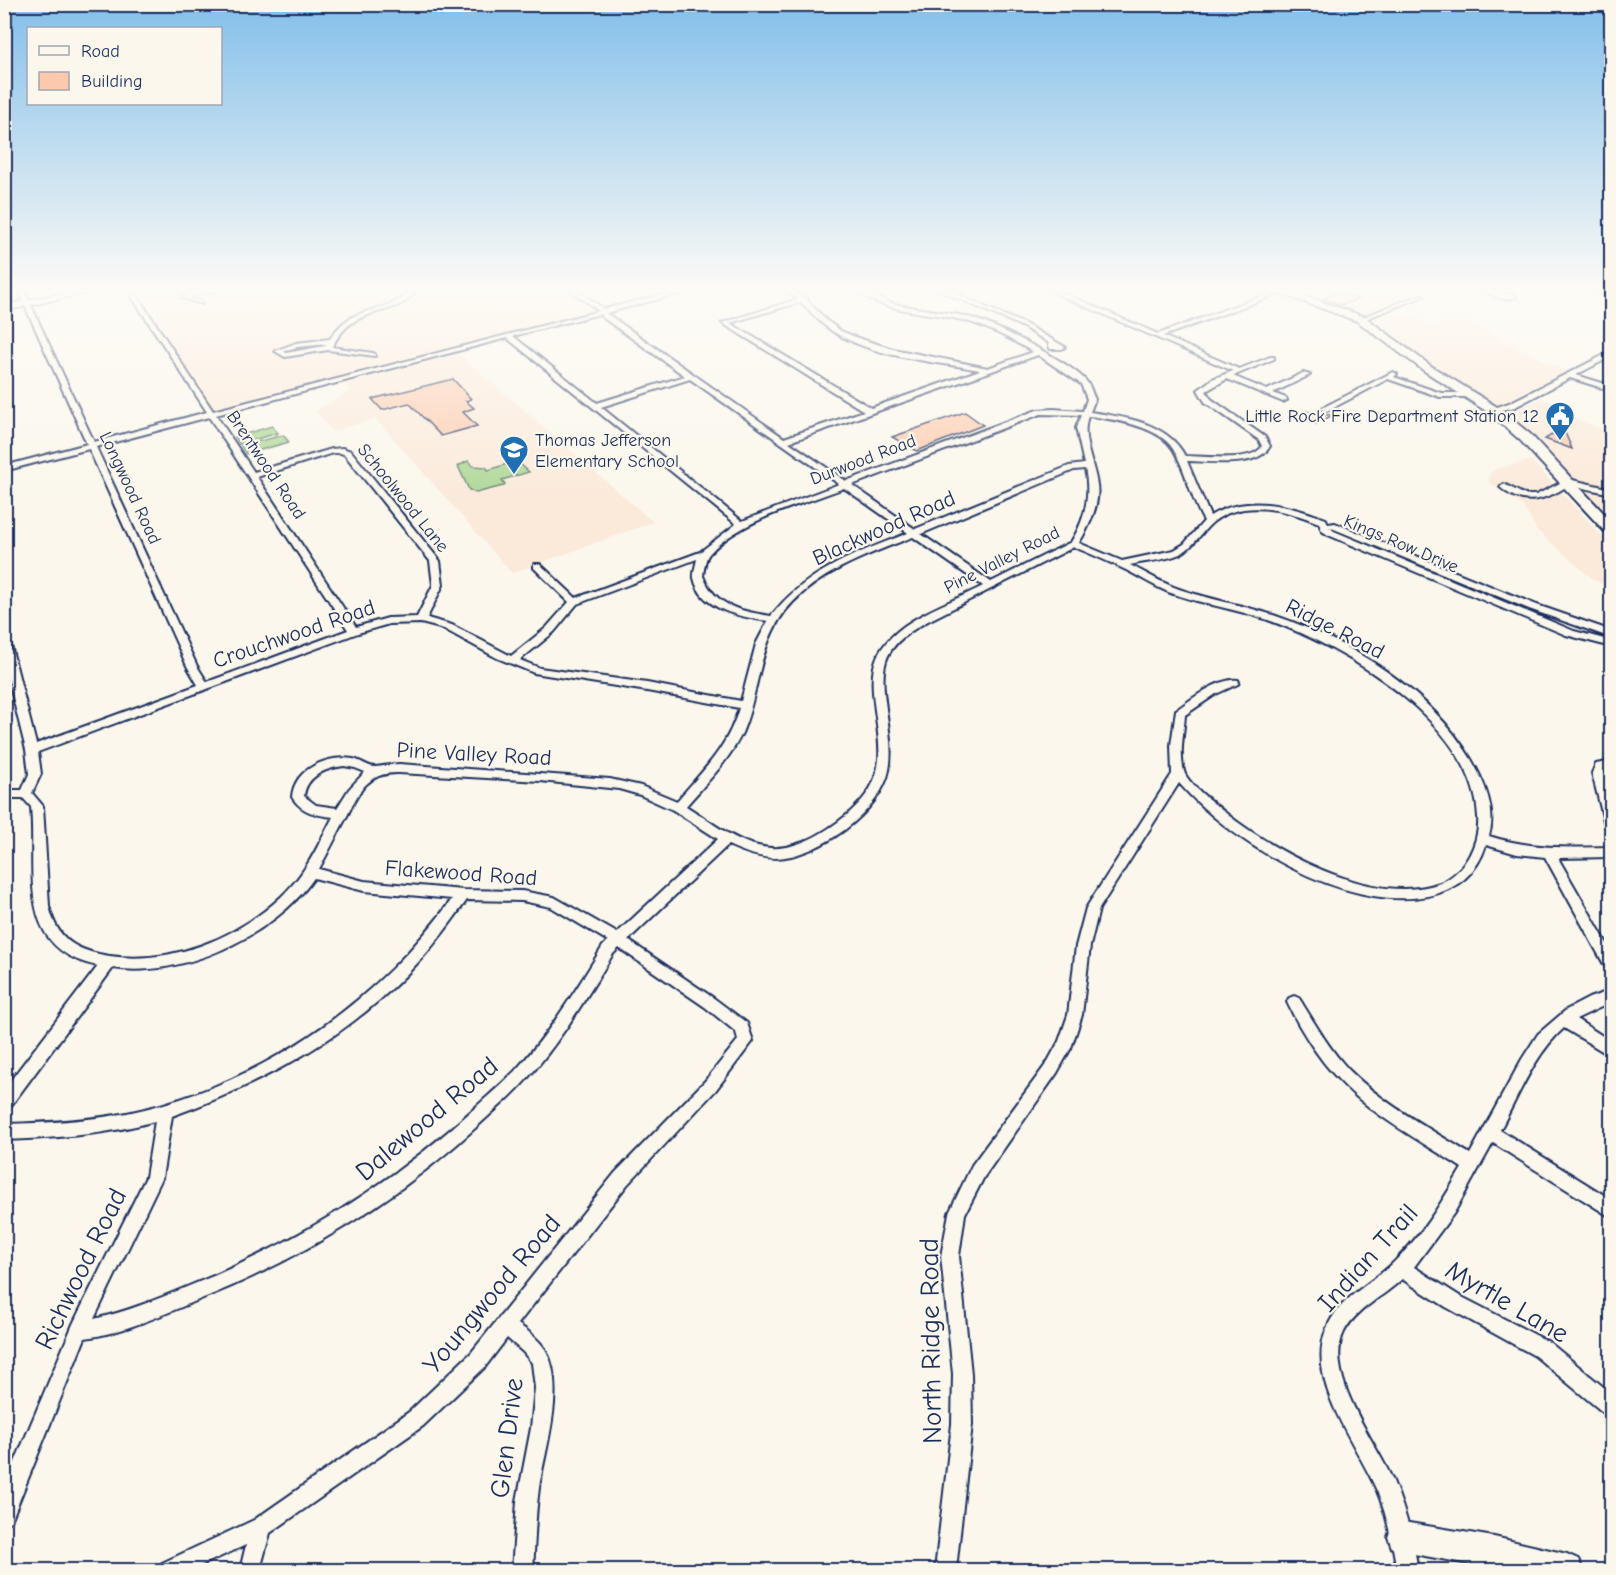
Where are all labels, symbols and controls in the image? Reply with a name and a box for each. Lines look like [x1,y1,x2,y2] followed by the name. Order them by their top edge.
[27,27,222,105] legend
[81,41,120,62] text: Road
[81,71,143,92] text: Building
[1544,400,1576,442] public building icon: Little Rock Fire Department Station 12
[1245,406,1539,427] place label: Little Rock Fire Department Station 12
[222,407,310,523] street label: Brentwood Road
[95,428,165,548] street label: Longwood Road
[535,430,679,472] place label: Thomas Jefferson Elementary School
[807,430,919,490] street label: Durwood Road
[498,434,530,476] school or university icon: Thomas Jefferson Elementary School
[353,440,453,556] street label: Schoolwood Lane
[809,485,959,571] street label: Blackwood Road
[1340,510,1462,578] street label: Kings Row Drive
[941,522,1063,598] street label: Pine Valley Road
[1281,593,1389,665] street label: Ridge Road
[210,594,378,674] street label: Crouchwood Road
[396,737,552,771] street label: Pine Valley Road
[384,855,538,891] street label: Flakewood Road
[350,1050,504,1188] street label: Dalewood Road
[29,1183,133,1355] street label: Richwood Road
[1312,1198,1424,1318] street label: Indian Trail
[417,1208,567,1380] street label: Youngwood Road
[914,1238,948,1444] street label: North Ridge Road
[1440,1254,1574,1350] street label: Myrtle Lane
[484,1376,530,1500] street label: Glen Drive

